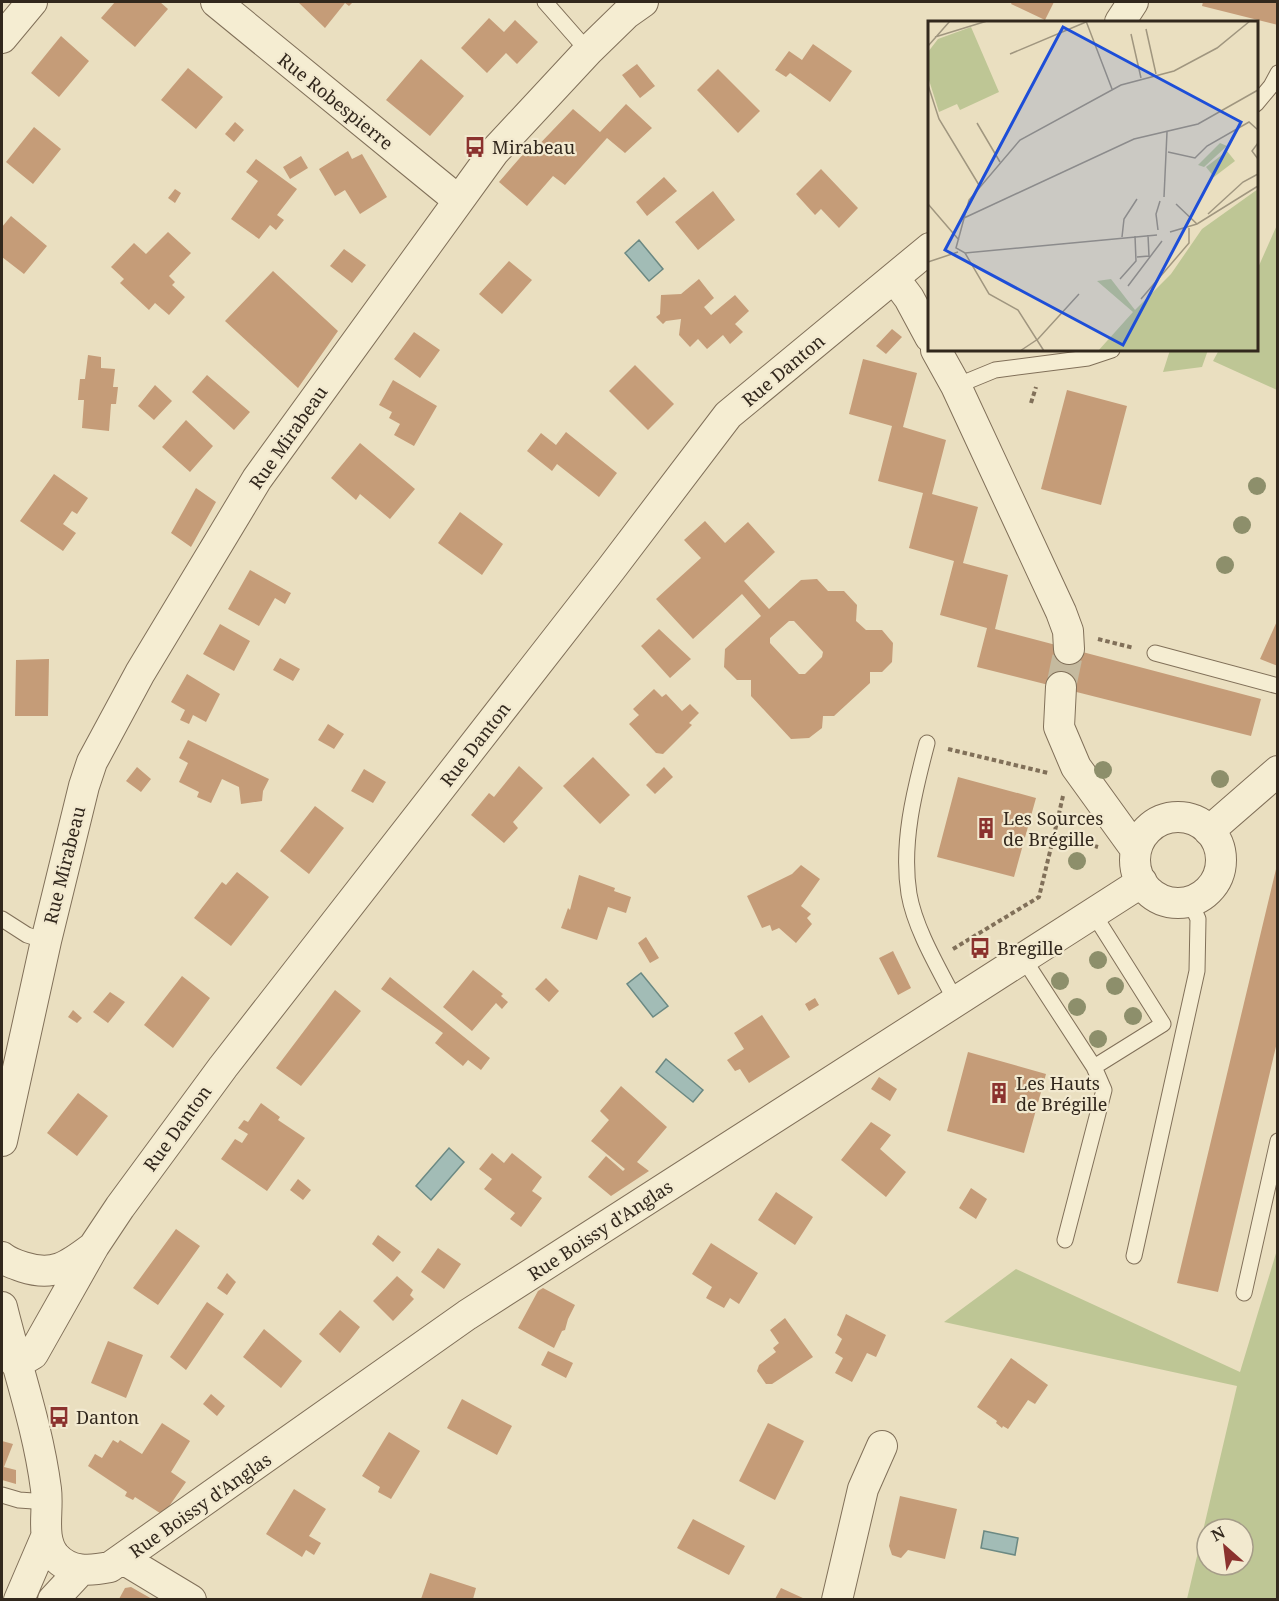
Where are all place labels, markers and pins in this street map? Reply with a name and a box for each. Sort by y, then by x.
bus stop icon: Mirabeau [463,135,487,159]
place label: Mirabeau [492,135,576,159]
place label: Les Sources de Brégille [1003,806,1103,851]
building icon: Les Sources de Brégille [974,816,998,840]
bus stop icon: Bregille [968,936,992,960]
place label: Bregille [997,936,1063,960]
place label: Les Hauts de Brégille [1016,1071,1107,1116]
building icon: Les Hauts de Brégille [987,1081,1011,1105]
bus stop icon: Danton [47,1405,71,1429]
place label: Danton [76,1405,140,1429]

